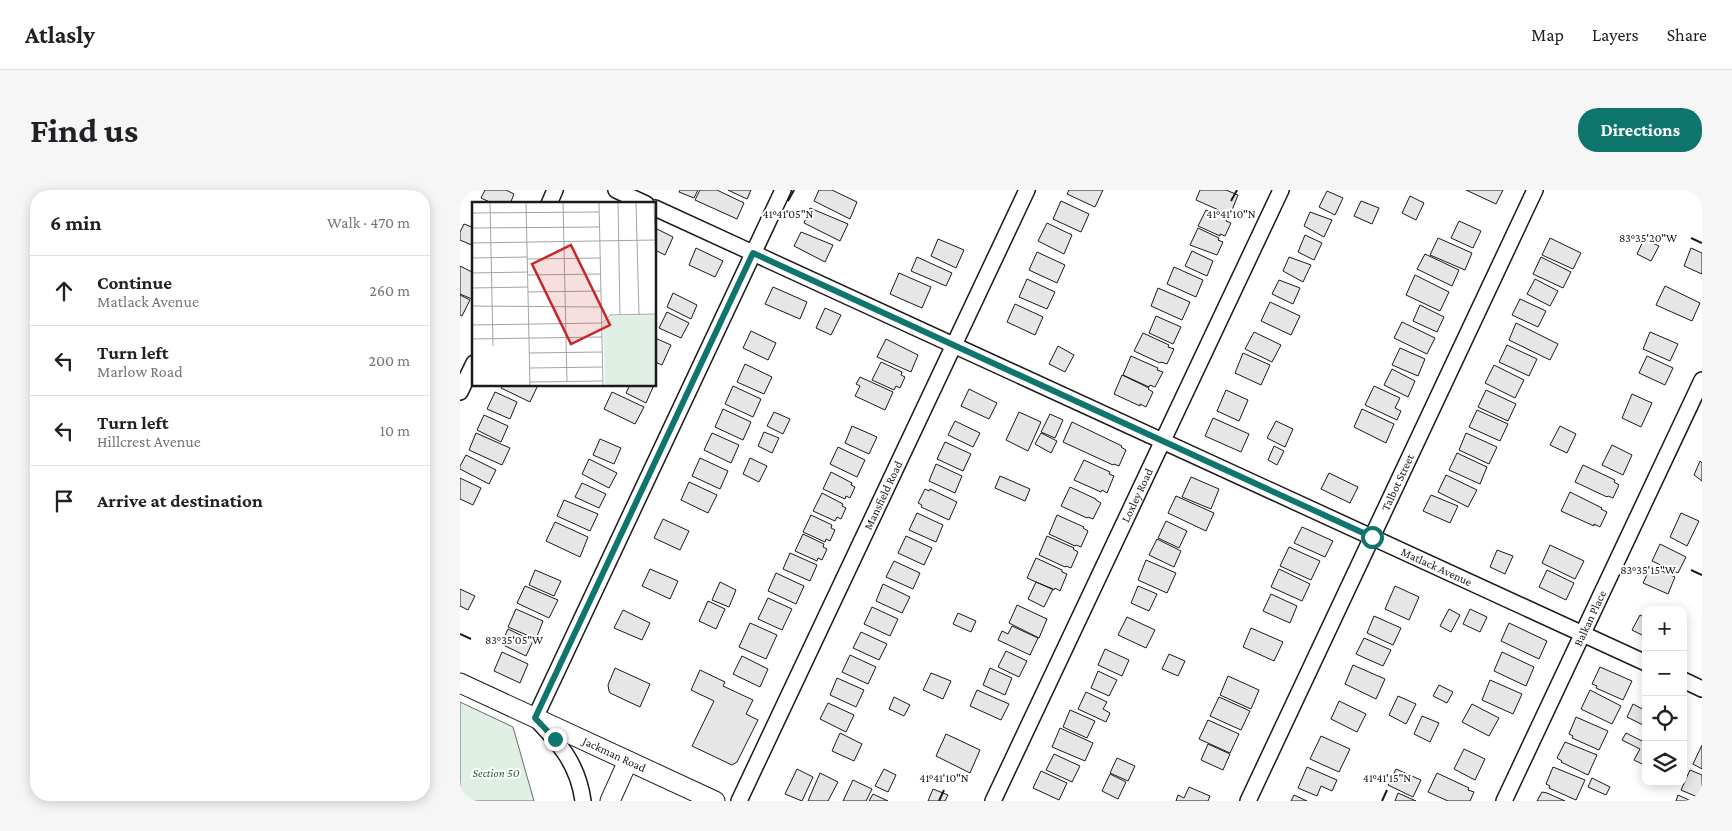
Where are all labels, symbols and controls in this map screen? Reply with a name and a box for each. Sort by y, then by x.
text: Atlasly [25,21,95,48]
text: Map [1531,25,1564,45]
text: Layers [1592,25,1639,45]
text: Share [1667,25,1707,45]
button: Directions [1578,108,1702,152]
text: Find us [30,111,138,150]
inset map [472,202,656,386]
text: 41°41'05"N [763,207,814,221]
text: 41°41'10"N [1206,207,1256,221]
text: 6 min [50,211,101,235]
text: Walk · 470 m [327,214,410,231]
text: 83°35'20"W [1619,231,1677,245]
text: Continue [97,272,172,293]
icon: ahead [50,277,78,305]
text: 260 m [369,282,410,299]
text: Matlack Avenue [97,293,199,310]
text: Turn left [97,342,169,363]
icon: left [50,347,78,375]
text: 200 m [368,352,410,369]
text: Marlow Road [97,363,183,380]
text: Turn left [97,412,169,433]
icon: left [50,417,78,445]
text: 10 m [380,422,410,439]
text: Hillcrest Avenue [97,433,201,450]
street label: Talbot Street [1378,451,1417,513]
street label: Mansfield Road [861,458,906,532]
street label: Loxley Road [1118,465,1156,524]
icon: arrive [50,487,78,515]
text: Arrive at destination [97,490,263,511]
route start [1361,526,1384,549]
street label: Matlack Avenue [1399,545,1474,589]
text: 83°35'15"W [1620,563,1676,577]
street label: Balkan Place [1571,588,1609,648]
map controls [1642,606,1687,786]
button: + [1642,606,1687,651]
text: 83°35'05"W [485,633,543,647]
button: − [1642,651,1687,696]
button: locate [1642,696,1687,741]
route end [544,728,567,751]
street label: Jackman Road [580,733,649,775]
button: layers [1642,741,1687,786]
park label: Section 50 [473,766,520,780]
text: 41°41'10"N [919,771,969,785]
text: 41°41'15"N [1363,771,1411,785]

